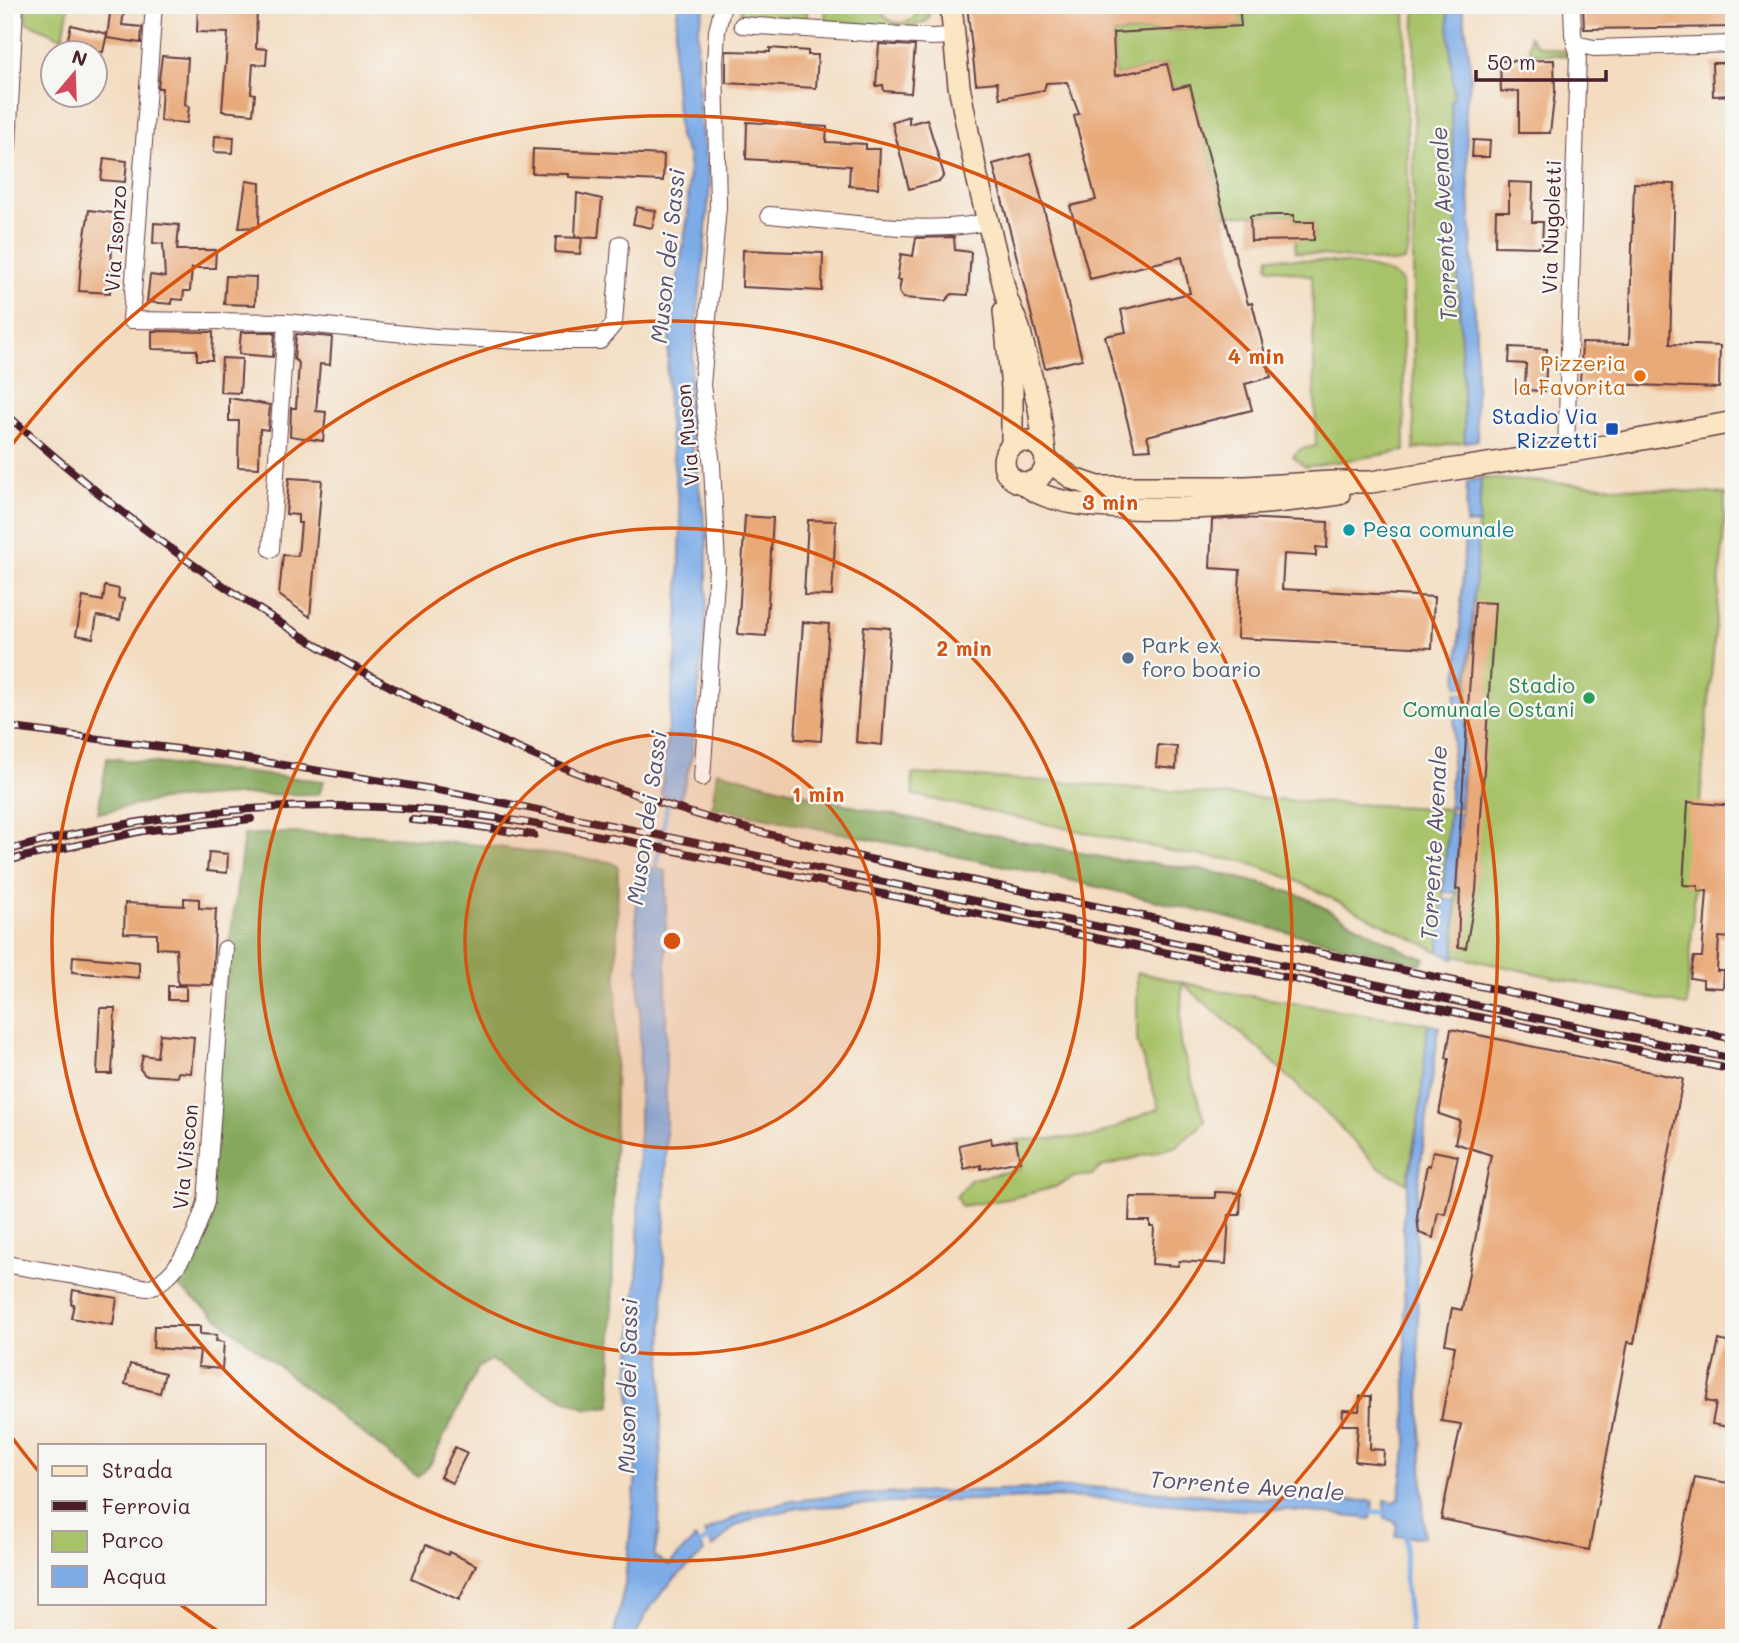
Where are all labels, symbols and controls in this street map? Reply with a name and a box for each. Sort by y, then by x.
north arrow [38,38,108,108]
scale bar [1476,38,1606,82]
text: N [69,43,91,72]
text: 50 m [1487,48,1536,75]
water label: Torrente Avenale [1423,126,1463,322]
street label: Via Nugoletti [1535,159,1566,295]
water label: Muson dei Sassi [643,167,691,345]
street label: Via Isonzo [97,184,132,293]
text: 4 min [1228,342,1284,369]
place label: Pizzeria la Favorita [1513,349,1626,400]
marker: Pizzeria la Favorita [1632,368,1648,384]
street label: Via Muson [669,383,704,487]
place label: Stadio Via Rizzetti [1492,402,1598,453]
marker: Stadio Via Rizzetti [1604,421,1620,437]
text: 3 min [1082,488,1138,515]
place label: Pesa comunale [1363,515,1515,542]
marker: Pesa comunale [1341,522,1357,538]
place label: Park ex foro boario [1142,631,1261,682]
text: 2 min [936,634,992,661]
marker: Park ex foro boario [1120,650,1136,666]
place label: Stadio Comunale Ostani [1402,671,1575,722]
marker: Stadio Comunale Ostani [1581,690,1597,706]
water label: Muson dei Sassi [619,729,673,907]
water label: Torrente Avenale [1413,745,1453,941]
text: 1 min [792,780,844,807]
centre of rings [660,929,684,953]
street label: Via Viscon [166,1103,203,1211]
water label: Muson dei Sassi [610,1298,644,1474]
legend [38,1444,266,1604]
text: Strada [102,1456,173,1483]
water label: Torrente Avenale [1149,1463,1346,1507]
text: Ferrovia [102,1492,191,1519]
text: Parco [102,1526,163,1553]
text: Acqua [102,1562,167,1589]

